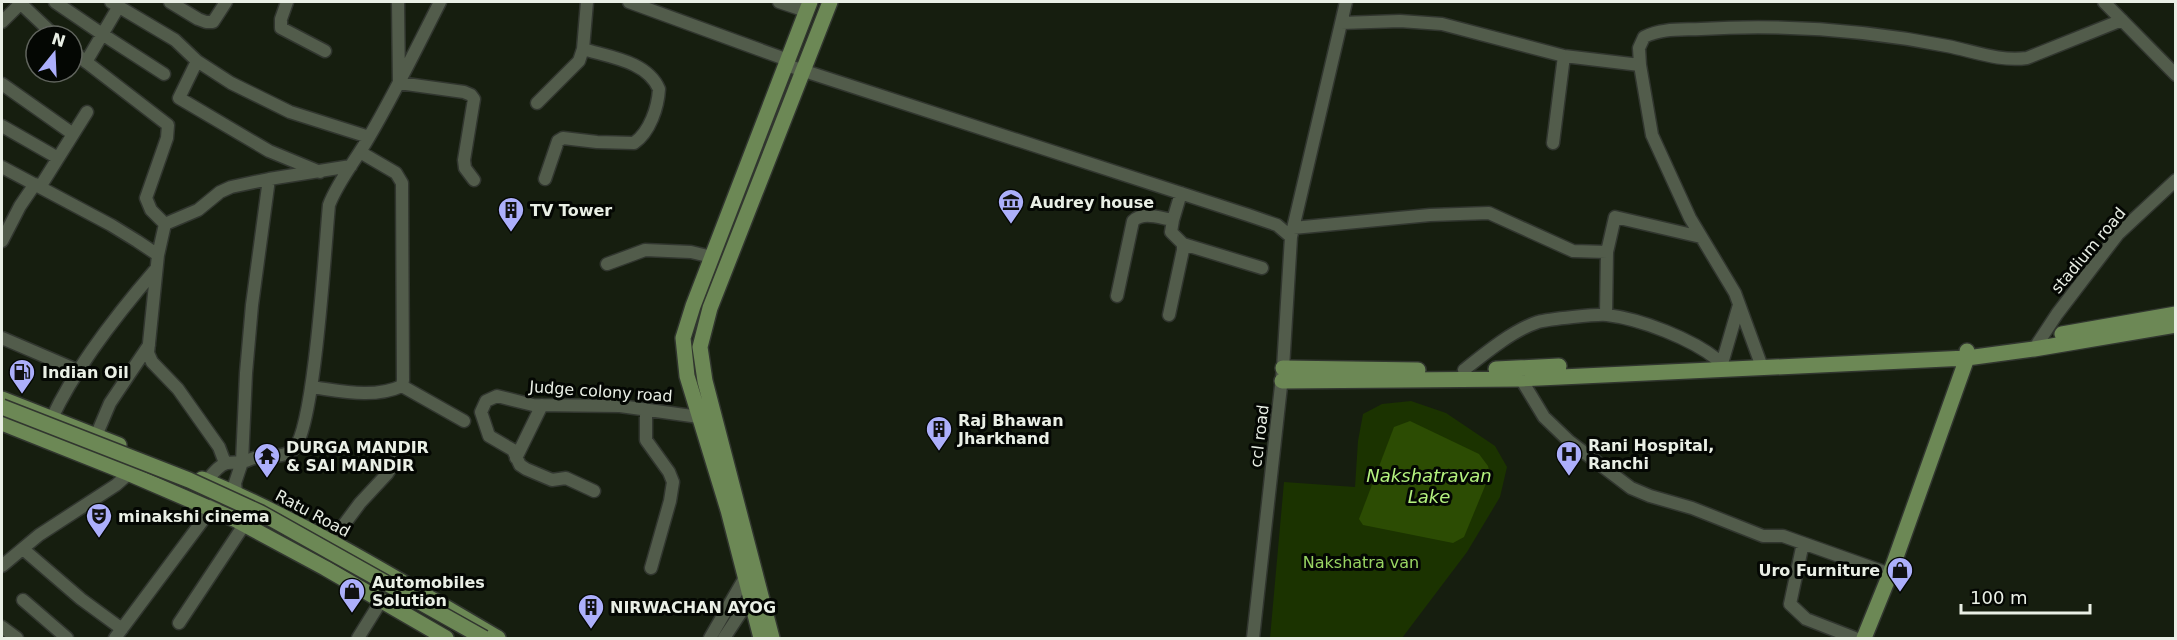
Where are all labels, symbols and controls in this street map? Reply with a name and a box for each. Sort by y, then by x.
north arrow [24,24,84,84]
text: N [49,29,68,51]
museum icon: Audrey house [996,187,1026,225]
place label: Audrey house [1030,193,1154,212]
building icon: TV Tower [496,195,526,233]
place label: TV Tower [530,201,612,220]
street label: stadium road [2047,204,2130,297]
fuel station icon: Indian Oil [7,357,37,395]
place label: Indian Oil [42,363,129,382]
street label: Judge colony road [528,377,673,406]
street label: ccl road [1246,404,1273,469]
place label: Raj Bhawan Jharkhand [957,411,1064,448]
building icon: Raj Bhawan Jharkhand [924,414,954,452]
place label: Rani Hospital, Ranchi [1588,436,1714,473]
place label: DURGA MANDIR & SAI MANDIR [286,438,429,475]
hospital icon: Rani Hospital, Ranchi [1554,439,1584,477]
temple icon: DURGA MANDIR & SAI MANDIR [252,441,282,479]
water label: Nakshatravan Lake [1366,465,1492,507]
street label: Ratu Road [272,486,354,541]
theatre icon: minakshi cinema [84,501,114,539]
place label: minakshi cinema [118,507,270,526]
park label: Nakshatra van [1303,553,1419,572]
shop icon: Uro Furniture [1885,555,1915,593]
place label: Uro Furniture [1758,561,1880,580]
place label: Automobiles Solution [372,573,485,610]
shop icon: Automobiles Solution [337,576,367,614]
scale bar [1961,577,2090,615]
text: 100 m [1970,587,2028,608]
building icon: NIRWACHAN AYOG [576,592,606,630]
place label: NIRWACHAN AYOG [610,598,776,617]

